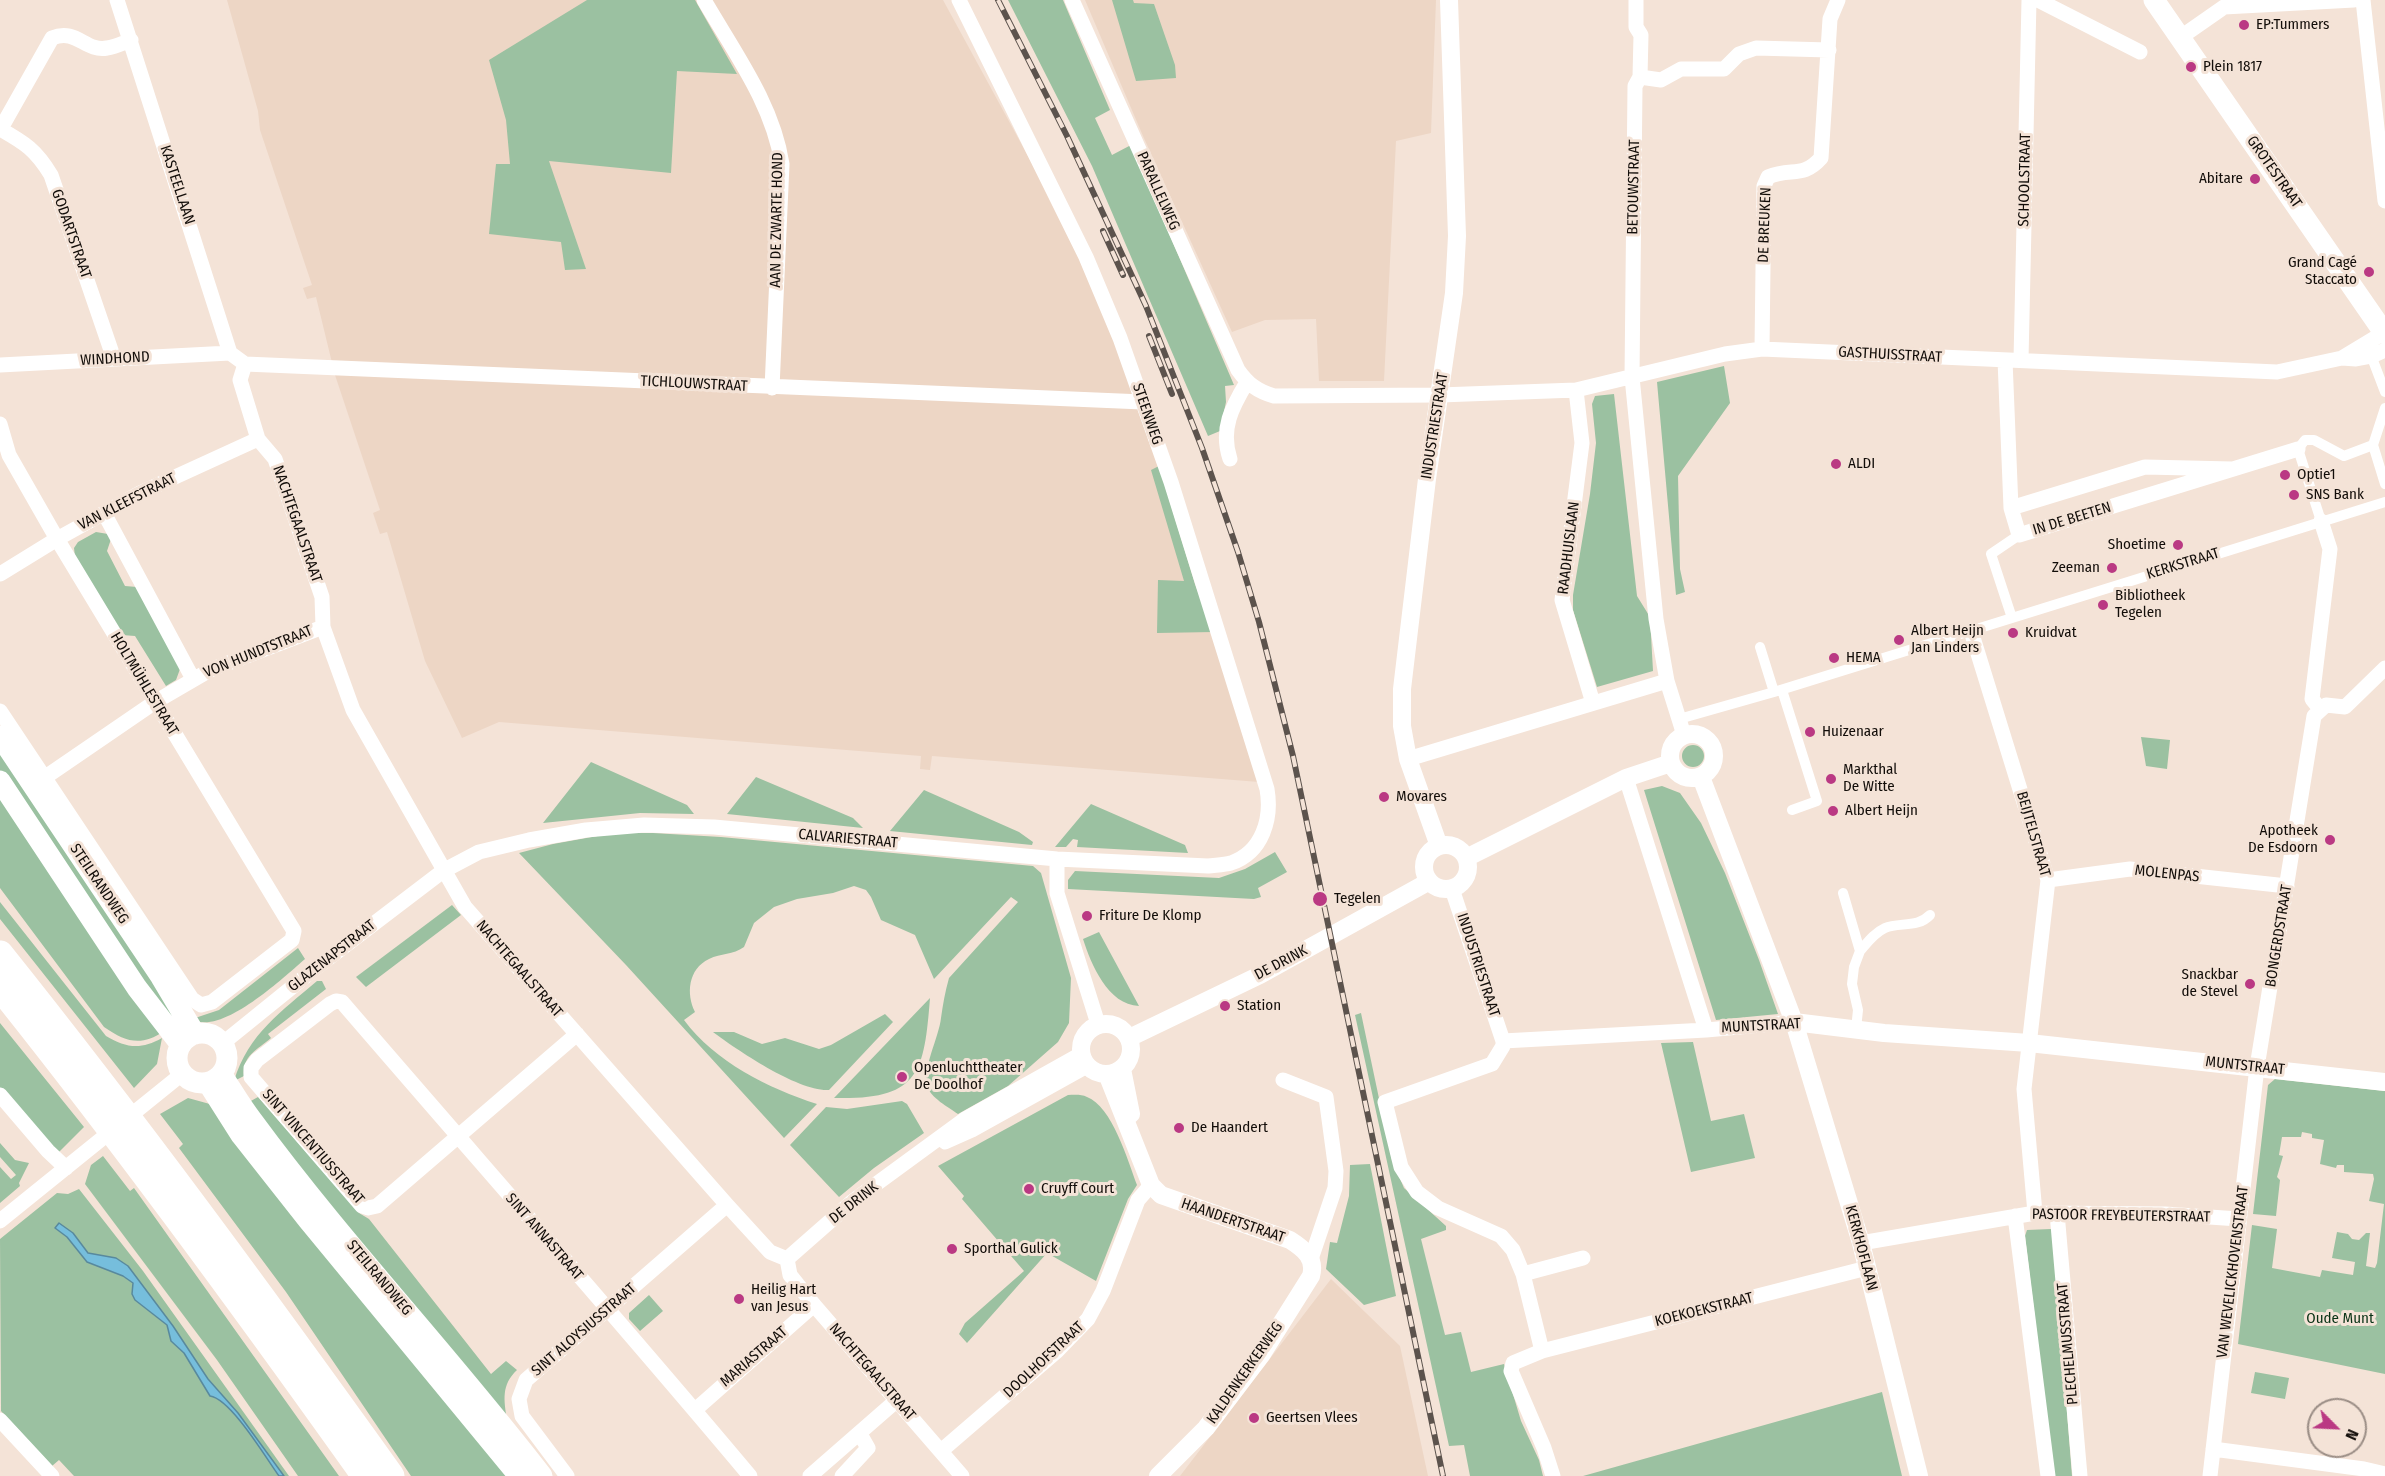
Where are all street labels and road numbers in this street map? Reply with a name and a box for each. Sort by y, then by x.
street label: SCHOOLSTRAAT [2015,133,2035,227]
street label: GROTESTRAAT [2243,133,2305,211]
street label: BETOUWSTRAAT [1624,139,1644,235]
street label: KASTEELLAAN [156,143,198,227]
street label: PARALLELWEG [1133,149,1183,233]
street label: AAN DE ZWARTE HOND [767,152,787,288]
street label: GODARTSTRAAT [47,187,95,281]
street label: DE BREUKEN [1755,187,1775,263]
street label: GASTHUISSTRAAT [1838,343,1942,367]
street label: WINDHOND [80,348,150,370]
street label: INDUSTRIESTRAAT [1418,371,1452,481]
street label: TICHLOUWSTRAAT [640,372,748,396]
street label: STEENWEG [1128,381,1166,447]
street label: NACHTEGAALSTRAAT [269,463,325,585]
street label: VAN KLEEFSTRAAT [75,470,179,534]
street label: IN DE BEETEN [2031,499,2113,539]
street label: RAADHUISLAAN [1554,501,1584,595]
street label: KERKSTRAAT [2144,544,2222,584]
street label: VON HUNDTSTRAAT [201,622,315,682]
street label: HOLTMÜHLESTRAAT [106,629,182,739]
street label: BEIJTELSTRAAT [2012,789,2054,879]
street label: CALVARIESTRAAT [798,826,898,852]
street label: STEILRANDWEG [66,841,132,927]
street label: MOLENPAS [2134,862,2200,886]
street label: BONGERDSTRAAT [2262,884,2296,988]
street label: INDUSTRIESTRAAT [1453,911,1503,1019]
street label: GLAZENAPSTRAAT [285,916,379,996]
street label: NACHTEGAALSTRAAT [472,917,566,1021]
street label: DE DRINK [1252,942,1310,984]
street label: MUNTSTRAAT [1721,1015,1801,1037]
street label: MUNTSTRAAT [2205,1053,2285,1079]
street label: SINT VINCENTIUSSTRAAT [258,1086,368,1208]
street label: DE DRINK [826,1178,882,1228]
street label: VAN WEVELICKHOVENSTRAAT [2213,1185,2253,1359]
street label: SINT ANNASTRAAT [501,1190,587,1284]
street label: HAANDERTSTRAAT [1179,1195,1287,1247]
street label: KERKHOFLAAN [1841,1203,1881,1293]
street label: PASTOOR FREYBEUTERSTRAAT [2032,1205,2210,1227]
street label: STEILRANDWEG [342,1237,416,1319]
street label: SINT ALOYSIUSSTRAAT [528,1280,640,1380]
street label: PLECHELMUSSTRAAT [2054,1282,2082,1406]
street label: KOEKOEKSTRAAT [1653,1289,1755,1331]
street label: DOOLHOFSTRAAT [1000,1318,1088,1402]
street label: KALDENKERKERWEG [1203,1319,1287,1427]
street label: NACHTEGAALSTRAAT [825,1320,919,1424]
street label: MARIASTRAAT [717,1323,791,1391]

